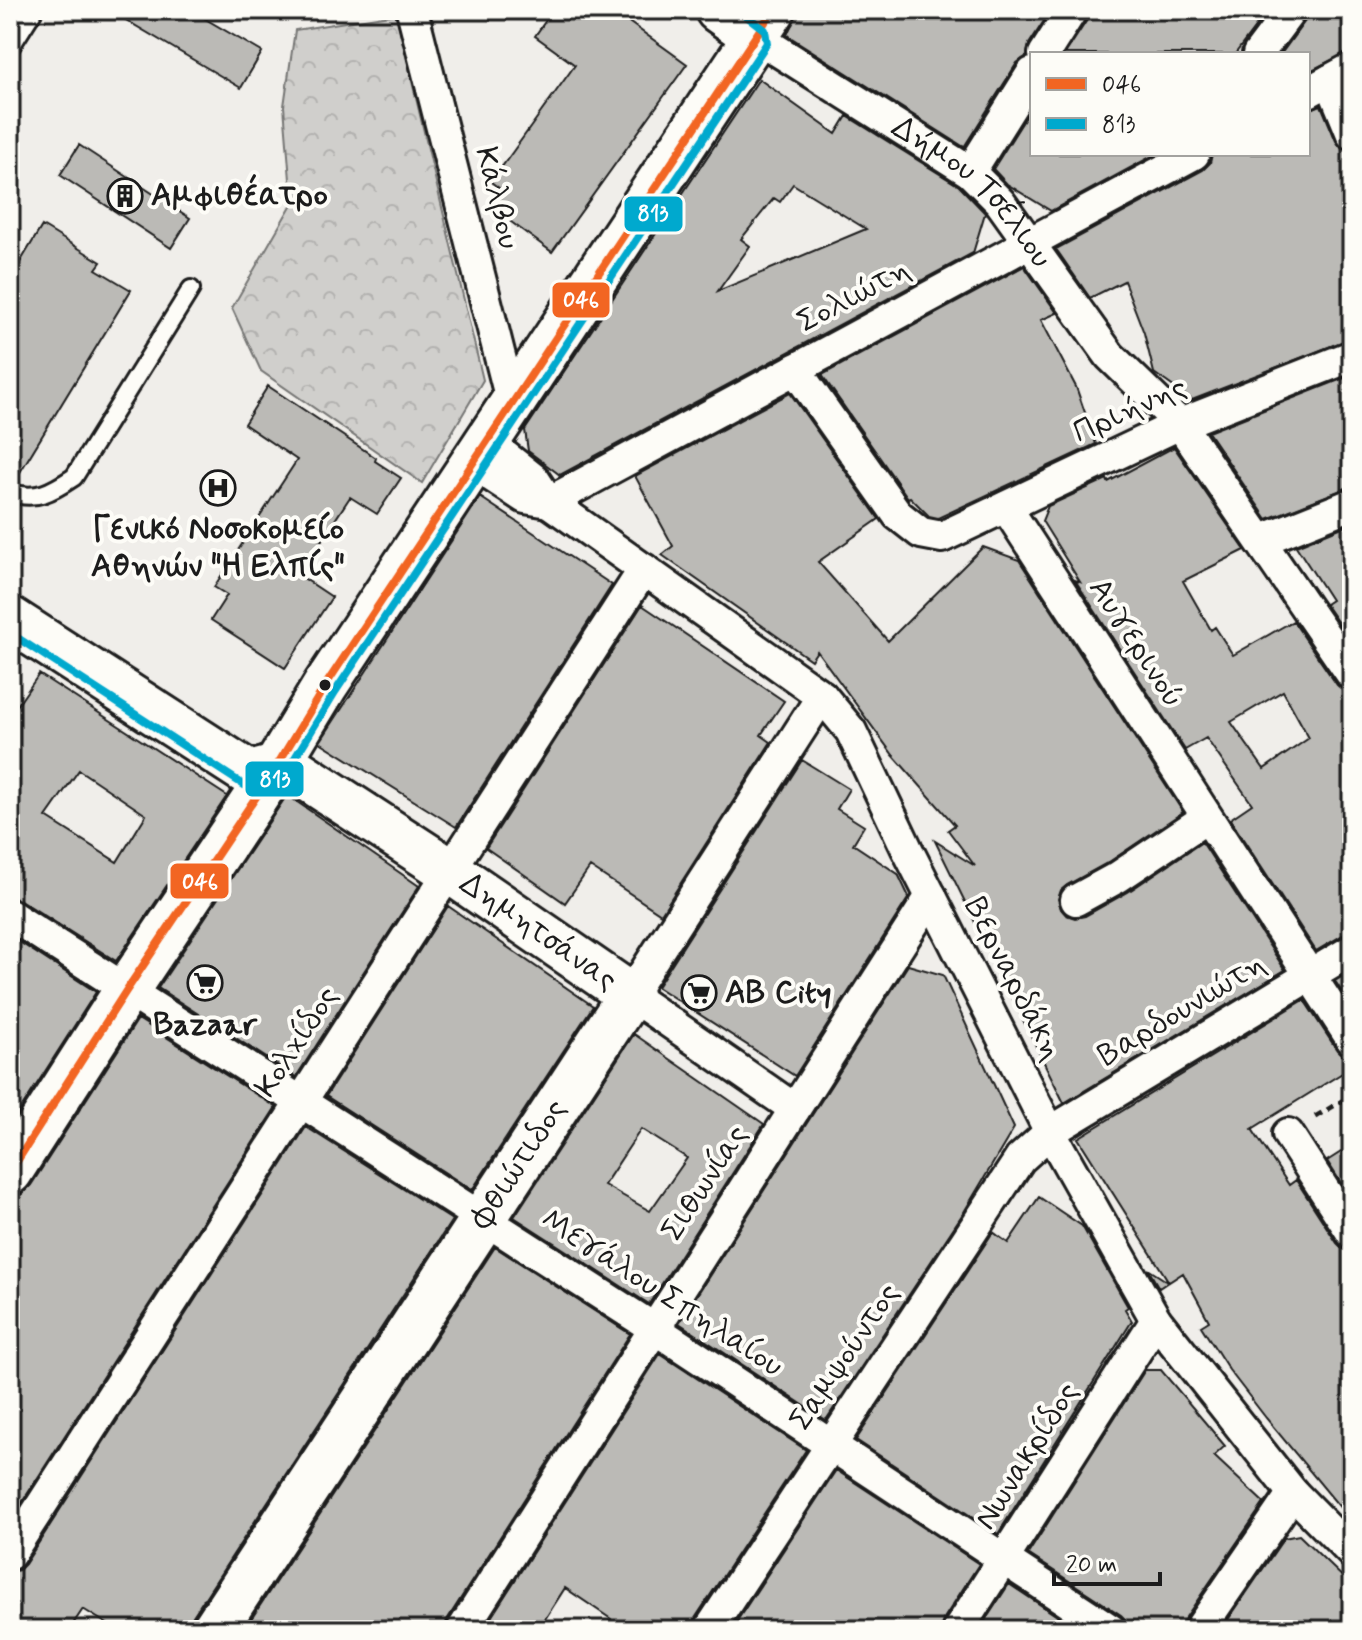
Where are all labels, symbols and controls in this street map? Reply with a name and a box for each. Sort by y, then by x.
legend [1030,52,1310,156]
text: 046 [1102,70,1141,101]
street label: Δήμου Τσέλιου [884,107,1062,276]
text: 813 [1102,110,1136,141]
street label: Κάλβου [464,143,530,253]
place label: Αμφιθέατρο [151,173,328,217]
building icon: Αμφιθέατρο [106,177,144,215]
line badge: 813 [623,195,684,233]
text: 813 [638,201,668,229]
street label: Σολιώτη [790,249,918,343]
line badge: 046 [551,281,611,319]
text: 046 [563,287,599,315]
street label: Πριήνης [1067,366,1193,454]
hospital icon: Γενικό Νοσοκομείο Αθηνών "Η Ελπίς" [199,469,237,507]
place label: Γενικό Νοσοκομείο Αθηνών "Η Ελπίς" [91,509,345,588]
street label: Αυγερινού [1078,570,1194,716]
unlabelled marker [317,677,333,693]
line badge: 813 [244,760,305,798]
text: 813 [260,767,290,795]
line badge: 046 [169,862,230,900]
street label: Δημητσάνας [451,863,626,1001]
text: 046 [182,869,218,897]
street label: Βερναρδάκη [954,890,1072,1068]
street label: Βαρδουνιώτη [1090,943,1274,1077]
supermarket icon: Bazaar [186,964,224,1002]
place label: ΑΒ City [725,972,832,1014]
supermarket icon: ΑΒ City [680,974,718,1012]
street label: Κολχίδος [245,978,349,1106]
place label: Bazaar [153,1004,258,1046]
street label: Φθιώτιδος [461,1091,577,1238]
street label: Σιθωνίας [652,1117,758,1249]
street label: Μεγάλου Σπηλαίου [533,1199,791,1387]
street label: Σαμψούντος [780,1275,910,1439]
street label: Νωνακρίδος [965,1374,1089,1538]
scale bar [1054,1536,1160,1586]
text: 20 m [1066,1550,1117,1581]

